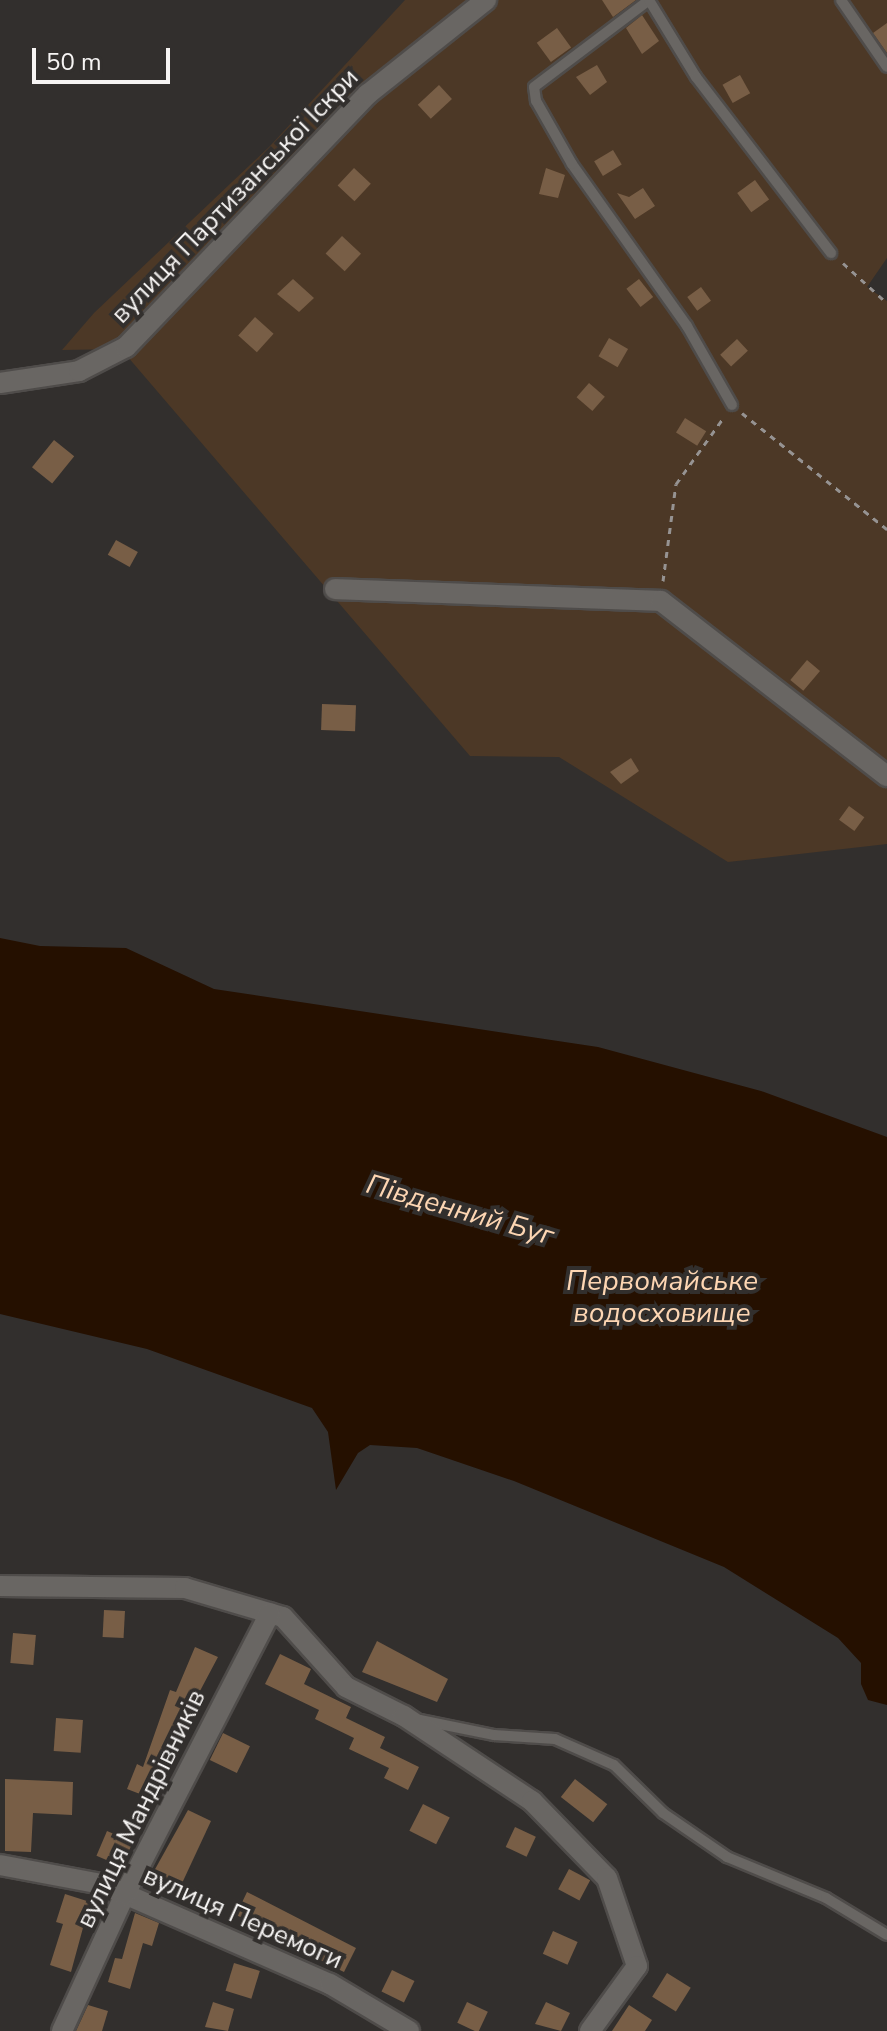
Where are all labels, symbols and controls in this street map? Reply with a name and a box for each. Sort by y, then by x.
scale bar [36,32,174,82]
text: 50 m [46,46,102,78]
street label: вулиця Партизанської Іскри [105,62,365,330]
water label: Південний Буг [362,1167,558,1253]
water label: Первомайське водосховище [566,1264,758,1330]
street label: вулиця Мандрівників [70,1685,212,1933]
street label: вулиця Перемоги [138,1860,348,1976]

